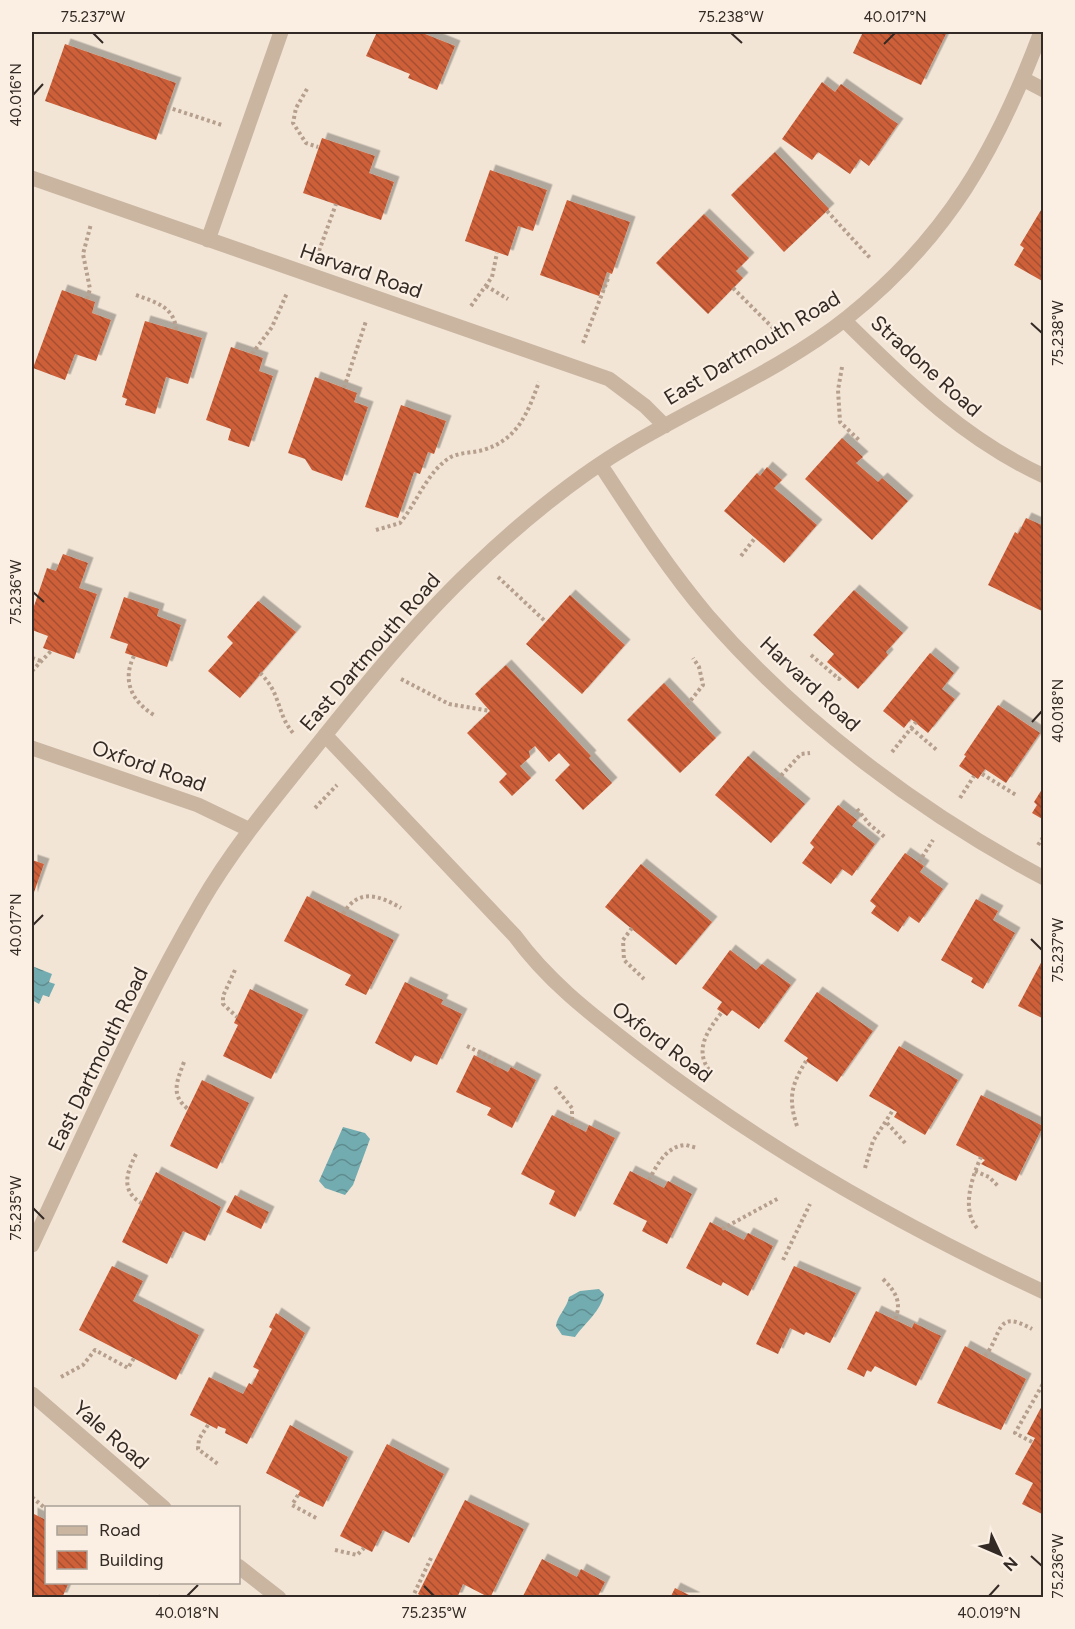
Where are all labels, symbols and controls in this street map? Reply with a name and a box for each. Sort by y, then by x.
text: 75.237°W [61,8,126,26]
text: 75.238°W [698,8,764,26]
text: 40.017°N [863,8,927,26]
text: 40.016°N [7,63,25,127]
street label: Harvard Road [297,238,426,303]
street label: East Dartmouth Road [659,285,844,410]
text: 75.238°W [1049,300,1067,366]
street label: Stradone Road [866,310,987,422]
text: 75.236°W [7,559,25,624]
street label: East Dartmouth Road [294,568,445,736]
street label: Harvard Road [755,631,866,736]
text: 40.018°N [1049,679,1067,743]
street label: Oxford Road [89,734,210,797]
text: 40.017°N [7,893,25,957]
text: 75.237°W [1049,917,1067,982]
street label: East Dartmouth Road [42,963,153,1155]
street label: Oxford Road [607,996,717,1087]
text: 75.235°W [7,1175,25,1240]
street label: Yale Road [69,1395,154,1474]
legend [45,1506,240,1584]
text: Road [99,1519,140,1541]
north arrow [970,1524,1030,1584]
text: 75.236°W [1049,1533,1067,1598]
text: Building [99,1549,164,1571]
text: N [999,1553,1022,1575]
text: 40.018°N [155,1604,219,1622]
text: 75.235°W [402,1604,467,1622]
text: 40.019°N [957,1604,1021,1622]

